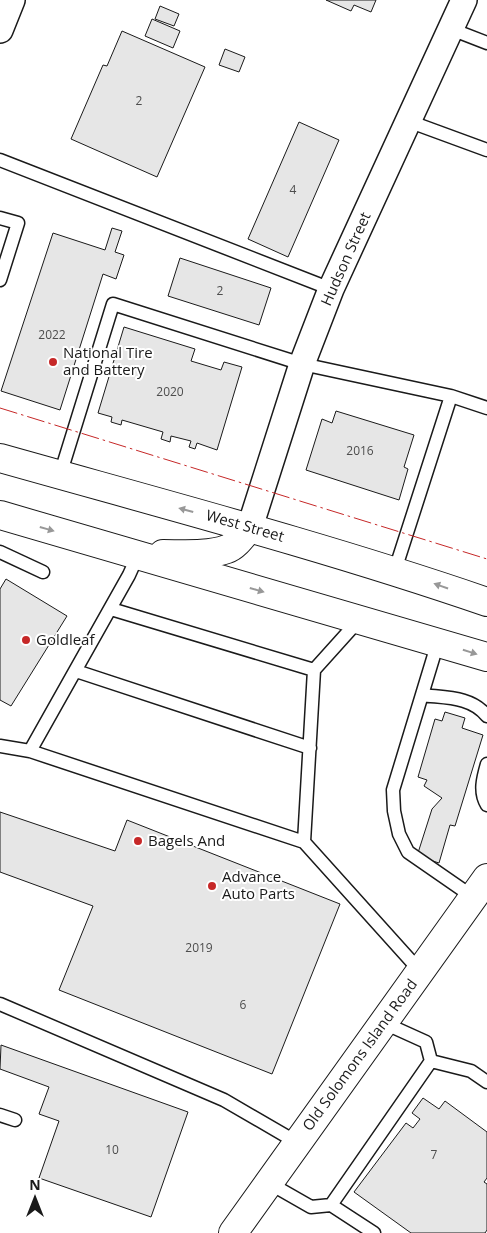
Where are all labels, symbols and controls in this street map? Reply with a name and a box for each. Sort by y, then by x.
house number: 2 [136,92,143,109]
house number: 4 [290,181,297,198]
street label: Hudson Street [315,209,375,309]
house number: 2 [217,282,224,299]
house number: 2022 [38,326,66,343]
place label: National Tire and Battery [63,342,153,379]
marker: National Tire and Battery [47,356,59,368]
house number: 2020 [156,383,184,400]
house number: 2016 [346,442,374,459]
street label: West Street [204,504,287,546]
one-way arrow [178,505,193,513]
one-way arrow [39,525,54,533]
one-way arrow [433,582,448,590]
one-way arrow [250,586,265,594]
place label: Goldleaf [36,629,95,649]
marker: Goldleaf [20,634,32,646]
one-way arrow [463,649,478,656]
place label: Bagels And [148,830,225,850]
marker: Bagels And [132,835,144,847]
place label: Advance Auto Parts [222,866,295,903]
marker: Advance Auto Parts [206,880,218,892]
house number: 2019 [185,939,213,956]
street label: Old Solomons Island Road [297,974,421,1134]
house number: 6 [240,996,247,1013]
house number: 10 [105,1141,119,1158]
house number: 7 [431,1146,438,1163]
north arrow [10,1173,60,1223]
text: N [29,1175,41,1194]

